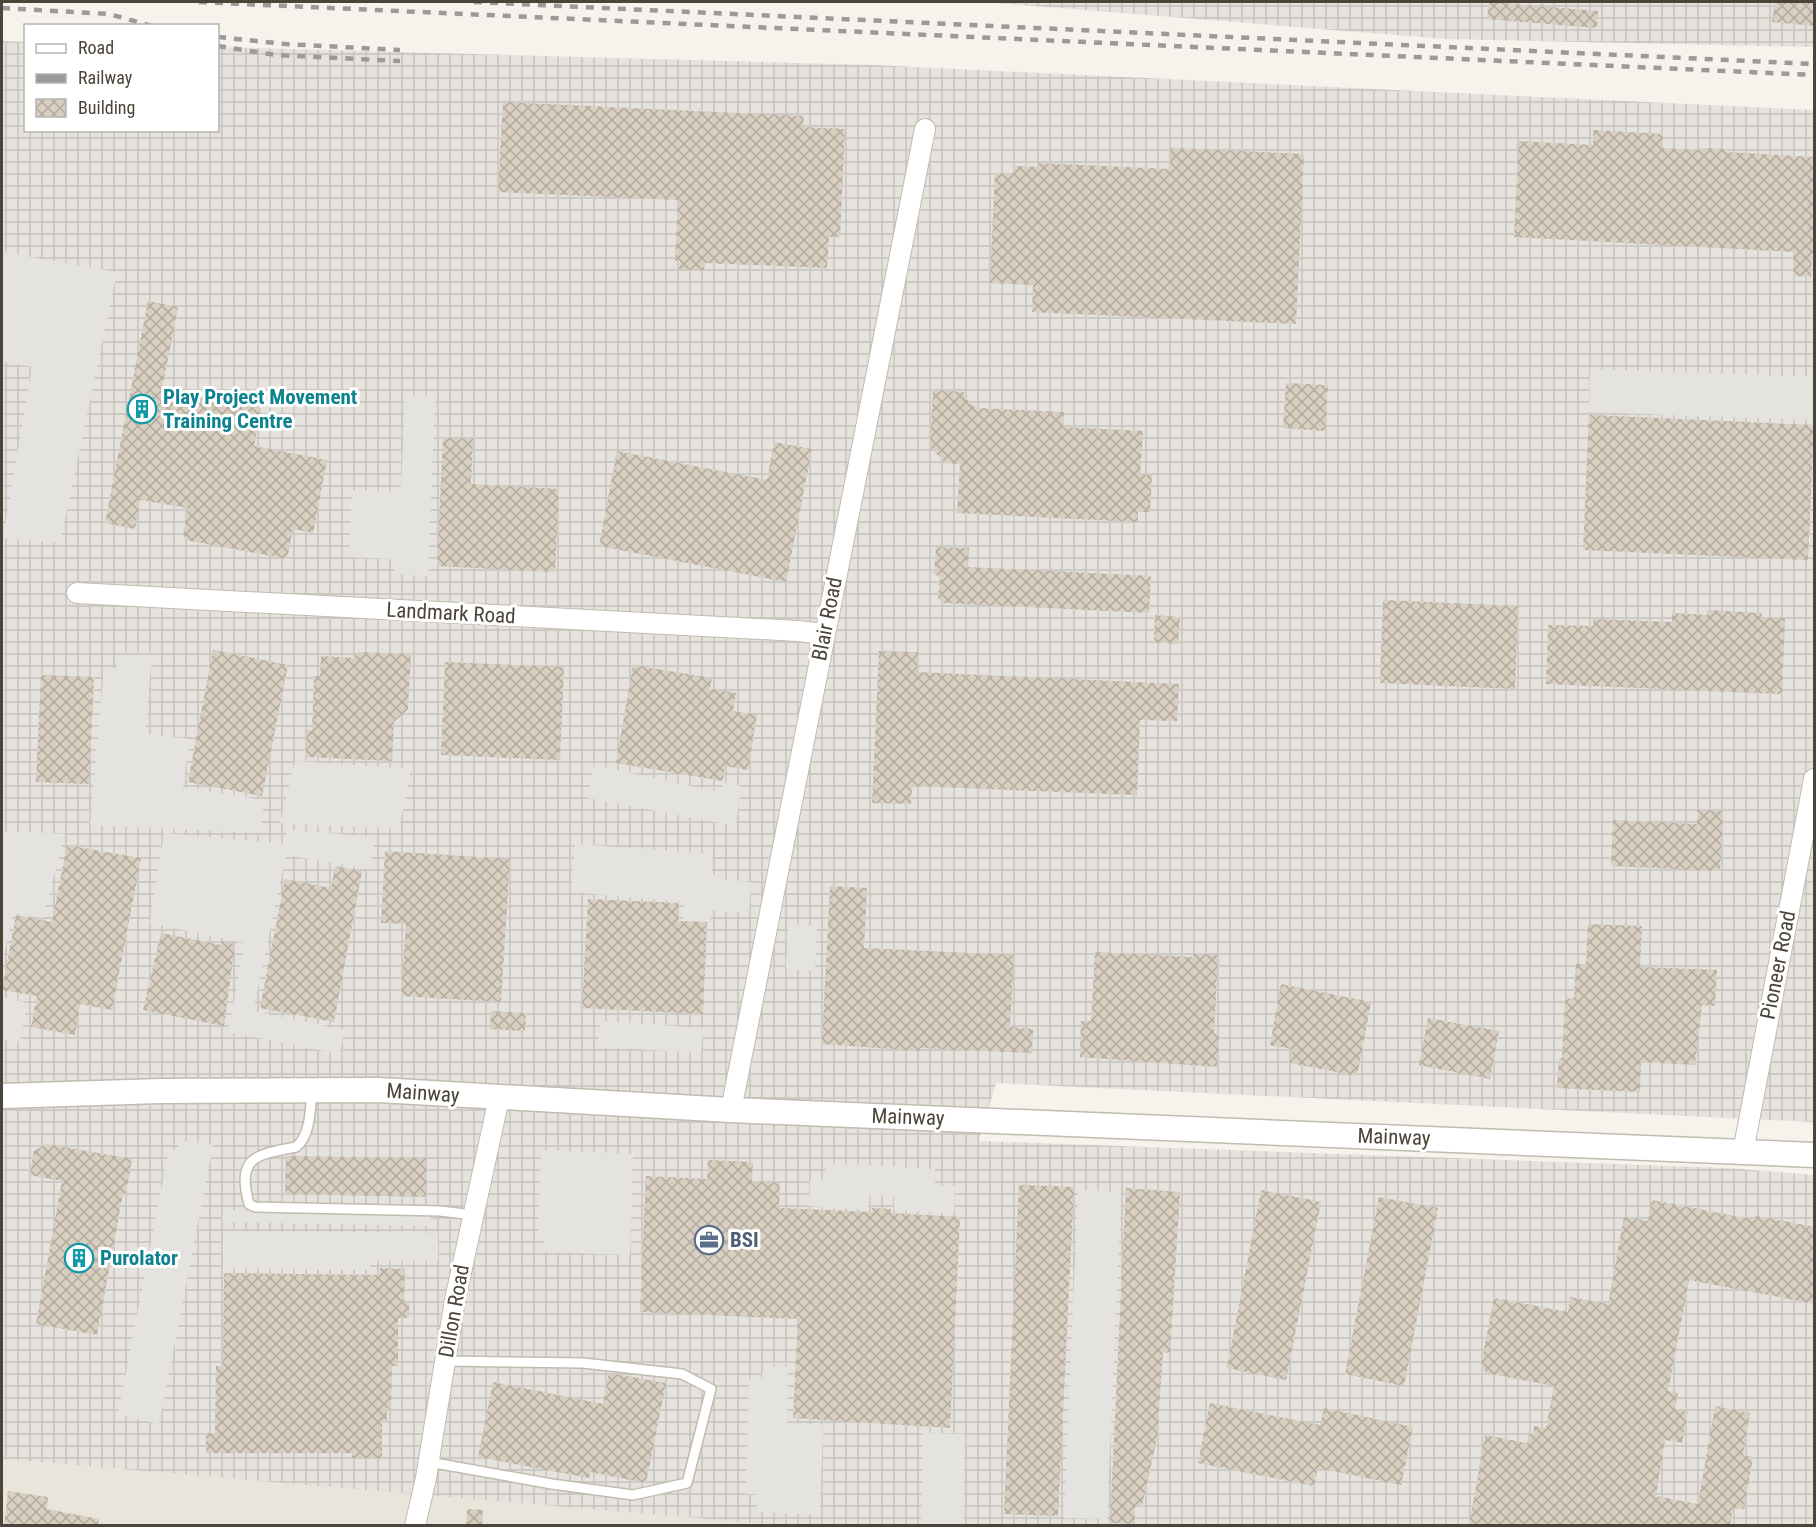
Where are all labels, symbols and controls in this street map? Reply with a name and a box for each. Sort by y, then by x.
legend [24,24,219,132]
text: Road [78,37,114,58]
text: Railway [78,67,133,88]
text: Building [78,97,135,118]
place label: Play Project Movement Training Centre [163,385,357,433]
building icon: Play Project Movement Training Centre [126,393,158,425]
street label: Blair Road [807,575,847,663]
street label: Landmark Road [386,598,516,628]
street label: Pioneer Road [1756,909,1800,1021]
street label: Mainway [386,1078,461,1108]
street label: Mainway [871,1104,945,1130]
street label: Mainway [1357,1124,1431,1150]
office icon: BSI [693,1224,725,1256]
place label: BSI [730,1228,759,1252]
building icon: Purolator [63,1242,95,1274]
place label: Purolator [100,1246,178,1270]
street label: Dillon Road [434,1263,474,1359]

